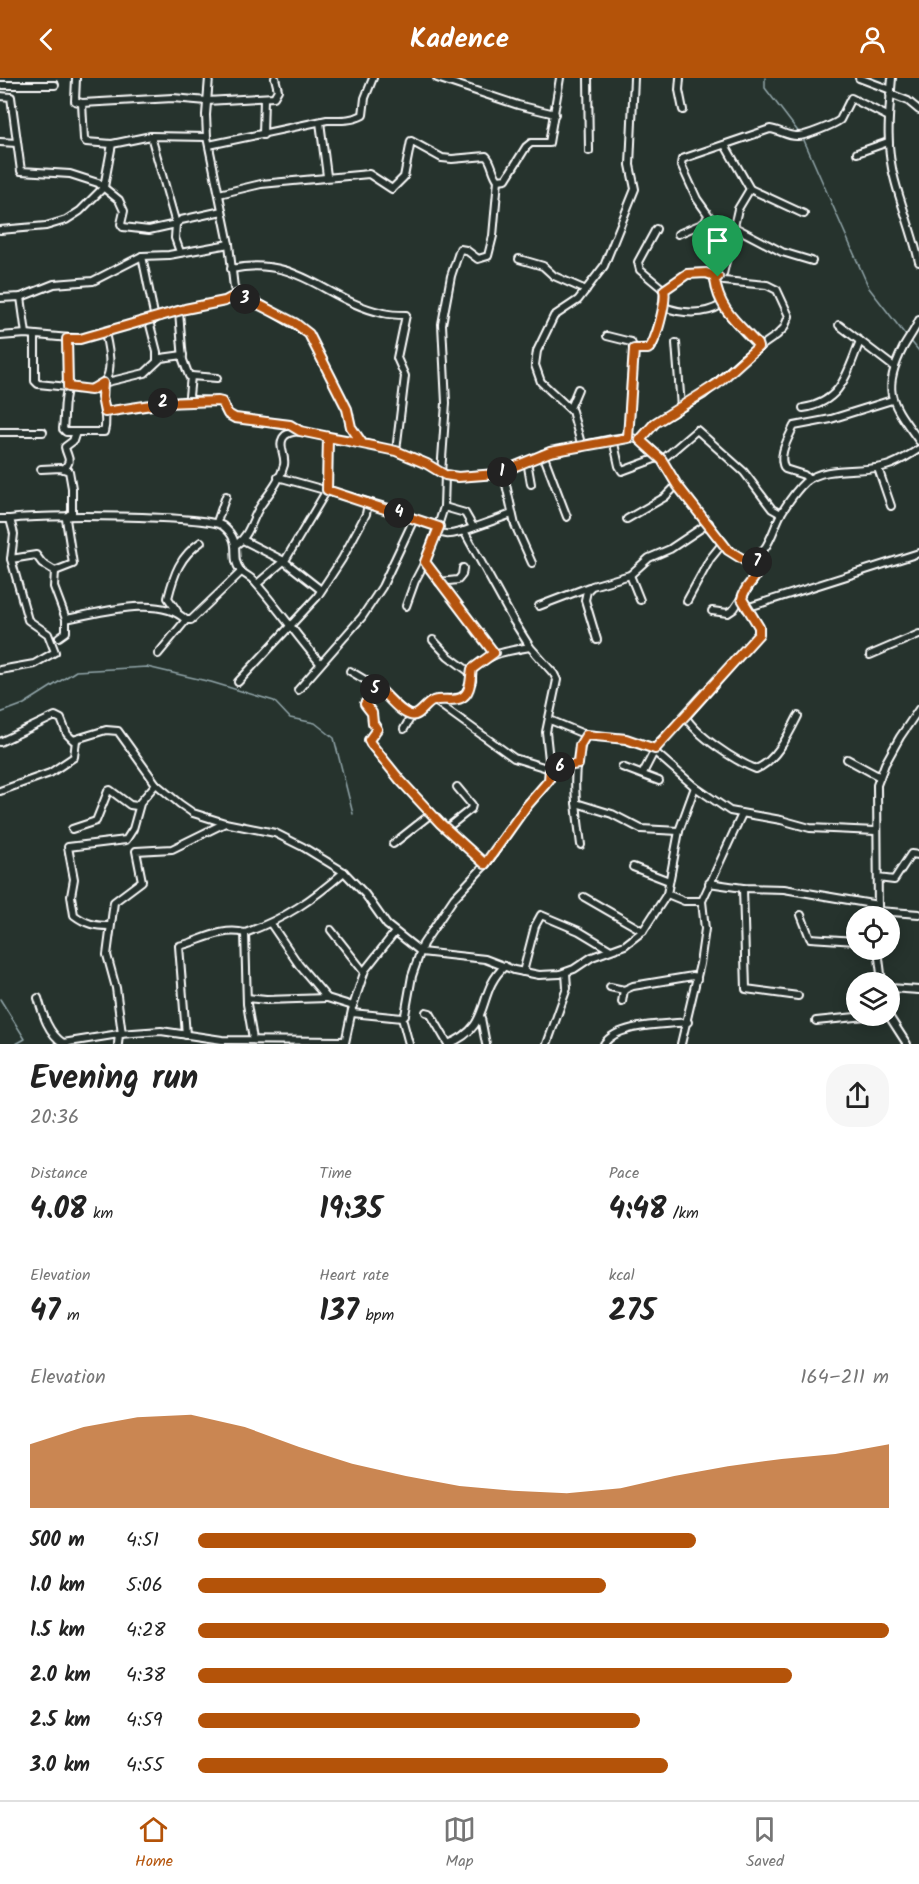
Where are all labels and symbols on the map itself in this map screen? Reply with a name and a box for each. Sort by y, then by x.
pin [692,215,743,277]
pin: 3 [230,284,260,314]
pin: 2 [148,388,178,418]
pin: 1 [487,457,517,487]
pin: 4 [384,498,414,528]
pin: 7 [742,547,772,577]
pin: 5 [360,674,390,704]
pin: 6 [545,752,575,782]

